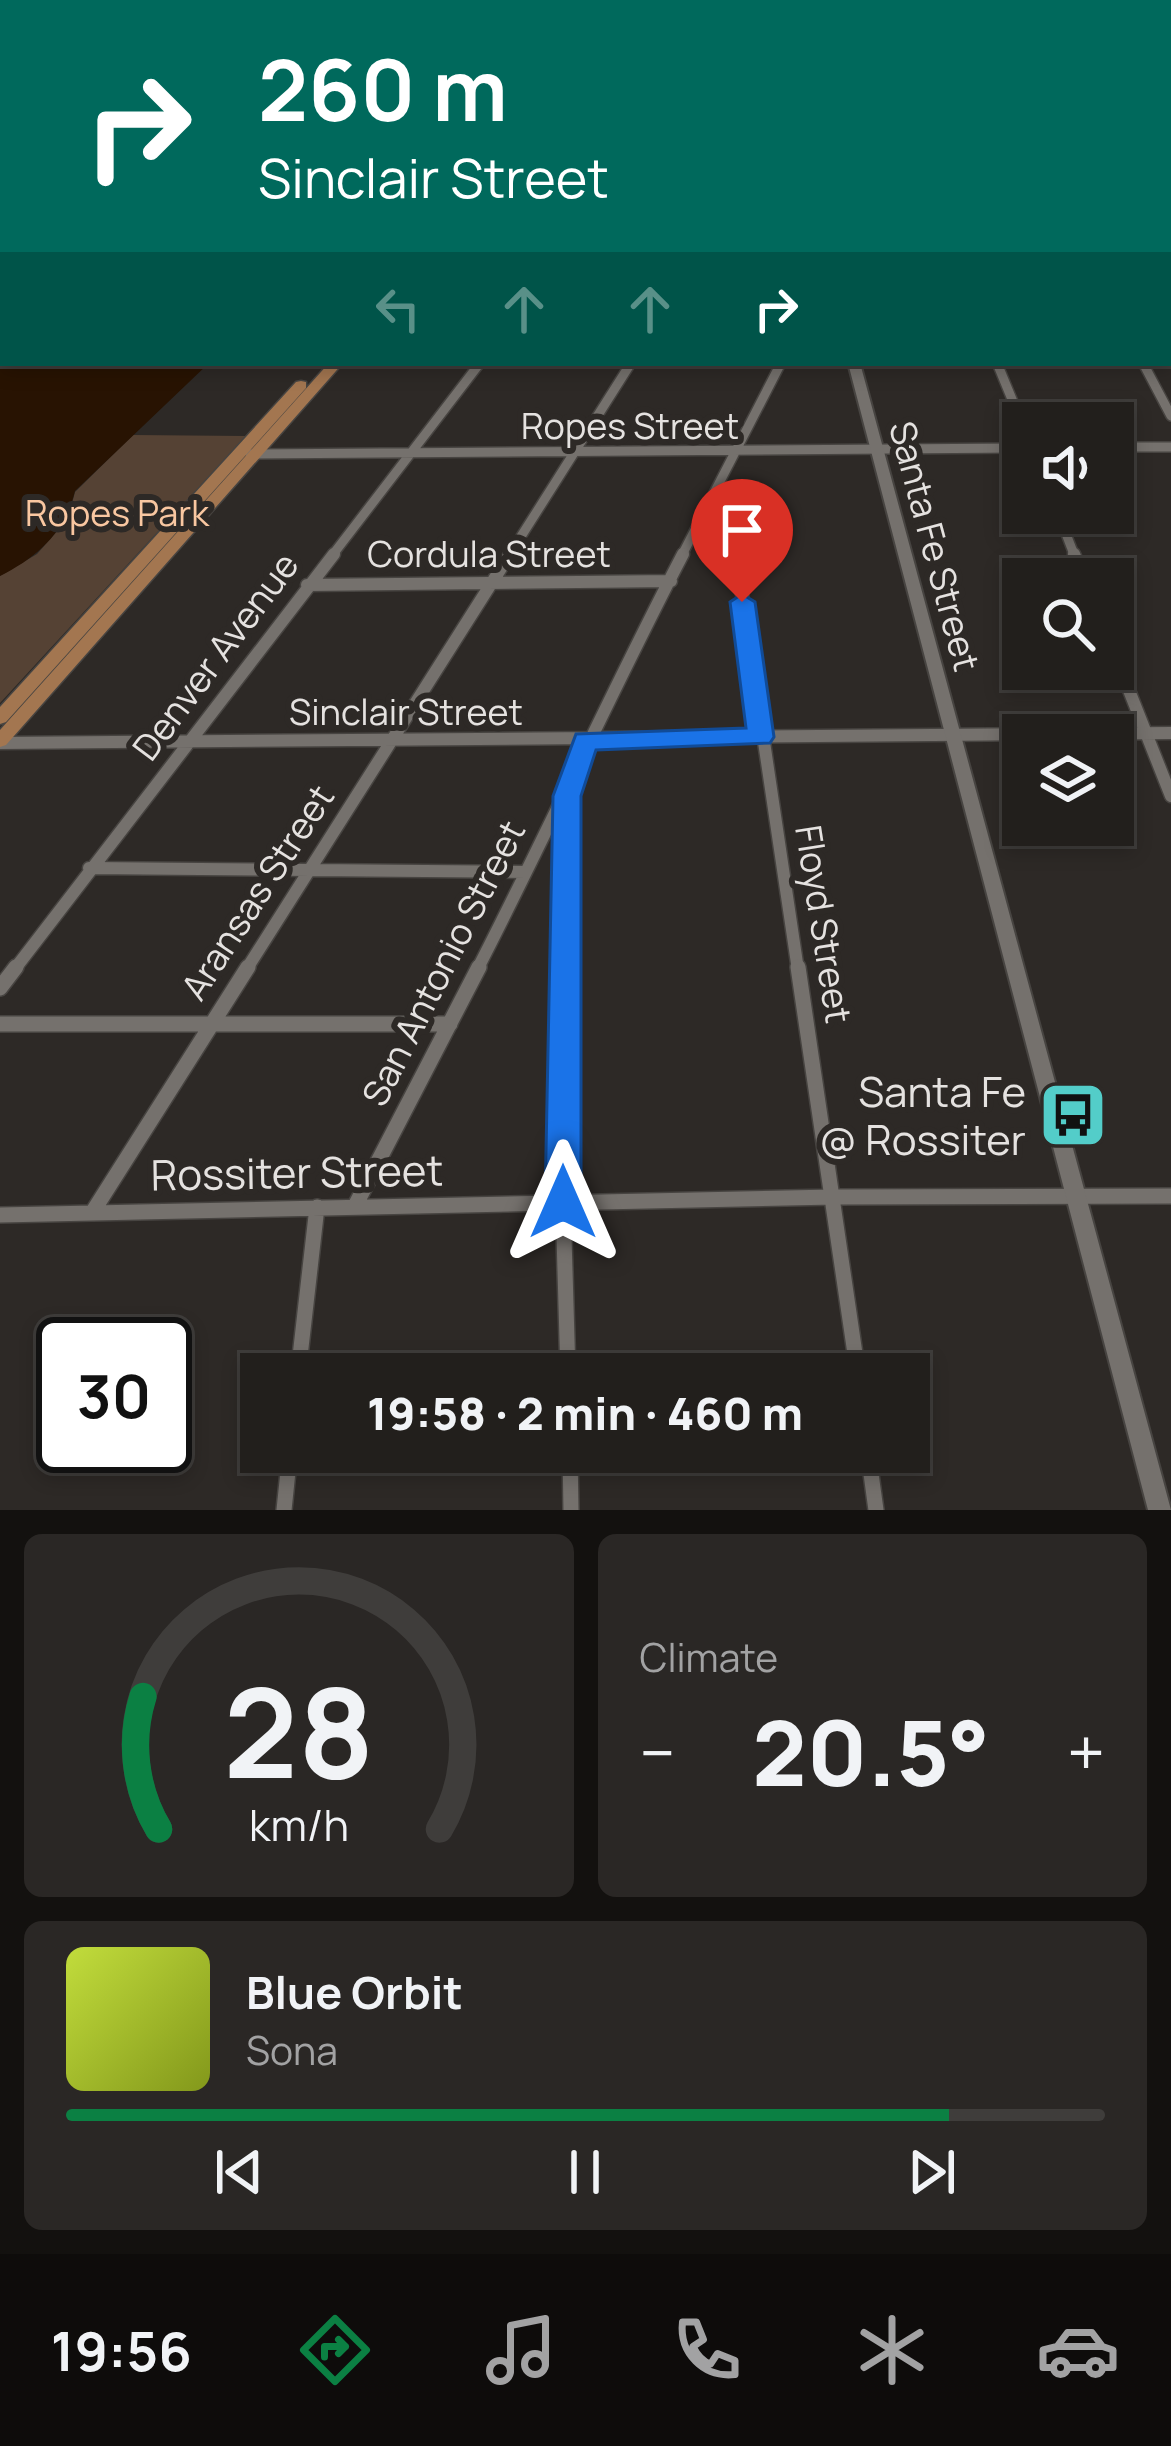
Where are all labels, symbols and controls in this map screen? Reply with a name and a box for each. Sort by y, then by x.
text: 260 m [258,31,508,146]
icon: right [60,48,216,204]
text: Sinclair Street [258,140,609,214]
icon: left [365,276,431,342]
icon: ahead [491,276,557,342]
icon: ahead [617,276,683,342]
icon: right [743,276,809,342]
street label: Ropes Street [521,401,739,450]
map controls [1002,402,1134,846]
button: sound [1002,402,1134,534]
street label: Santa Fe Street [878,416,992,676]
pin [691,479,793,602]
park label: Ropes Park [25,488,210,537]
icon: arrive [709,497,775,563]
street label: Cordula Street [367,529,611,578]
street label: Denver Avenue [121,542,309,770]
button: search [1002,558,1134,690]
street label: Sinclair Street [289,687,523,736]
button: layers [1002,714,1134,846]
street label: Aransas Street [169,775,345,1009]
street label: San Antonio Street [350,812,536,1114]
street label: Floyd Street [784,822,864,1026]
place label: Santa Fe @ Rossiter [819,1062,1026,1168]
bus stop icon: Santa Fe @ Rossiter [1038,1080,1108,1150]
position arrow [500,1139,626,1265]
street label: Rossiter Street [150,1140,444,1204]
speed limit sign: 30 [36,1317,192,1473]
text: 19:58 · 2 min · 460 m [367,1382,803,1444]
text: Climate [640,1630,778,1684]
text: 28 [223,1645,374,1815]
text: 20.5° [752,1690,990,1813]
text: − [640,1707,675,1797]
text: + [1067,1707,1105,1797]
text: km/h [249,1794,349,1853]
text: Blue Orbit [246,1961,463,2023]
text: Sona [246,2023,338,2077]
icon: previous [206,2139,272,2205]
icon: pause [552,2139,618,2205]
icon: next [899,2139,965,2205]
icon: directions [293,2308,377,2392]
icon: music [479,2308,563,2392]
icon: phone [665,2308,749,2392]
icon: climate [850,2308,934,2392]
icon: car [1036,2308,1120,2392]
text: 19:56 [51,2313,192,2387]

